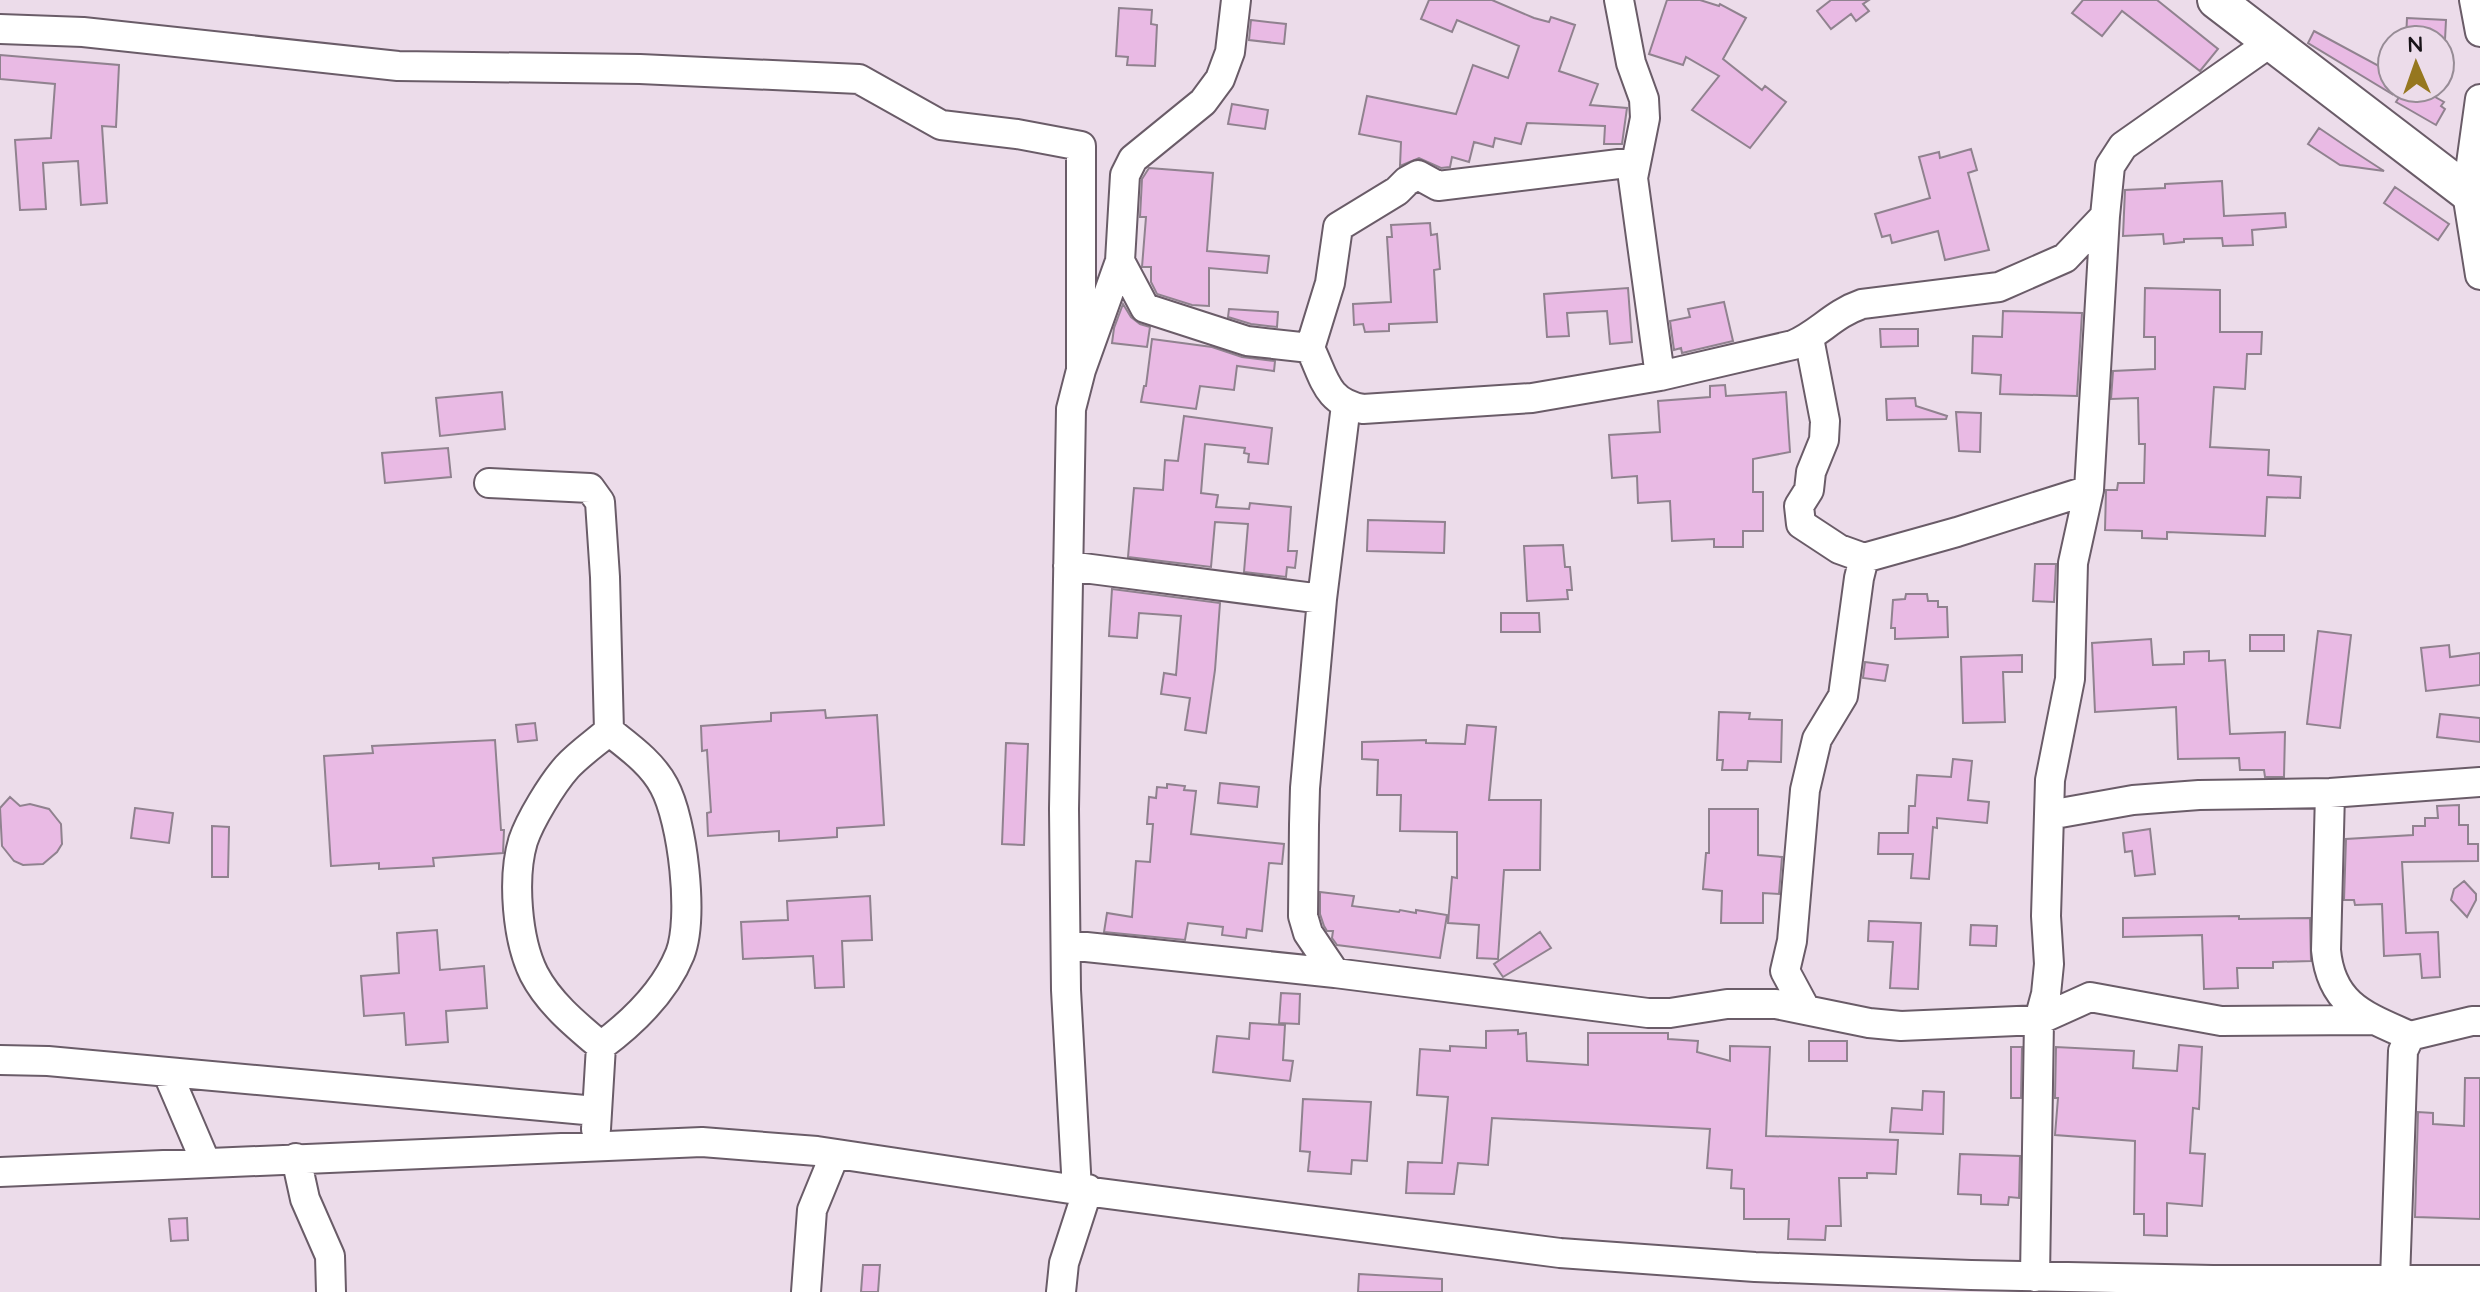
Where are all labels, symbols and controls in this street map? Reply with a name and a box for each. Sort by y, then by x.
north arrow [2376,24,2456,104]
text: N [2407,30,2424,58]

